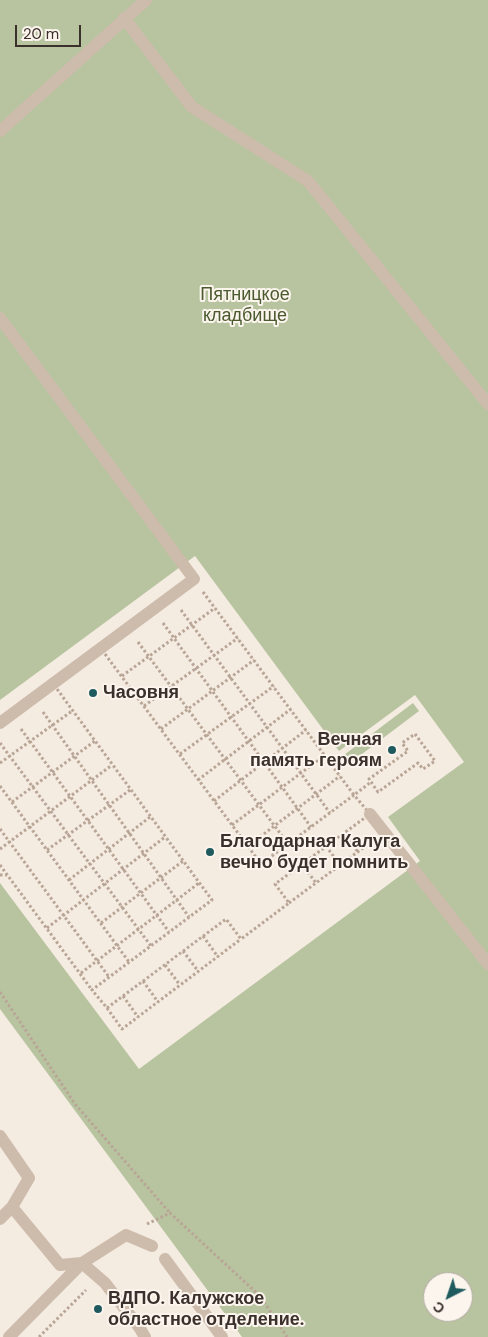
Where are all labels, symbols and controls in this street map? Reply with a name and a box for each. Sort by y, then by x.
scale bar [18,15,84,47]
text: 20 m [23,24,59,44]
park label: Пятницкое кладбище [200,284,290,326]
place label: Часовня [103,682,179,704]
marker: Часовня [87,687,99,699]
place label: Вечная память героям [250,729,382,772]
marker: Вечная память героям [386,744,398,756]
place label: Благодарная Калуга вечно будет помнить [220,831,408,874]
marker: Благодарная Калуга вечно будет помнить [204,846,216,858]
north arrow [423,1272,473,1322]
place label: ВДПО. Калужское областное отделение. [108,1288,304,1330]
text: С [429,1297,449,1318]
marker: ВДПО. Калужское областное отделение. [92,1303,104,1315]

